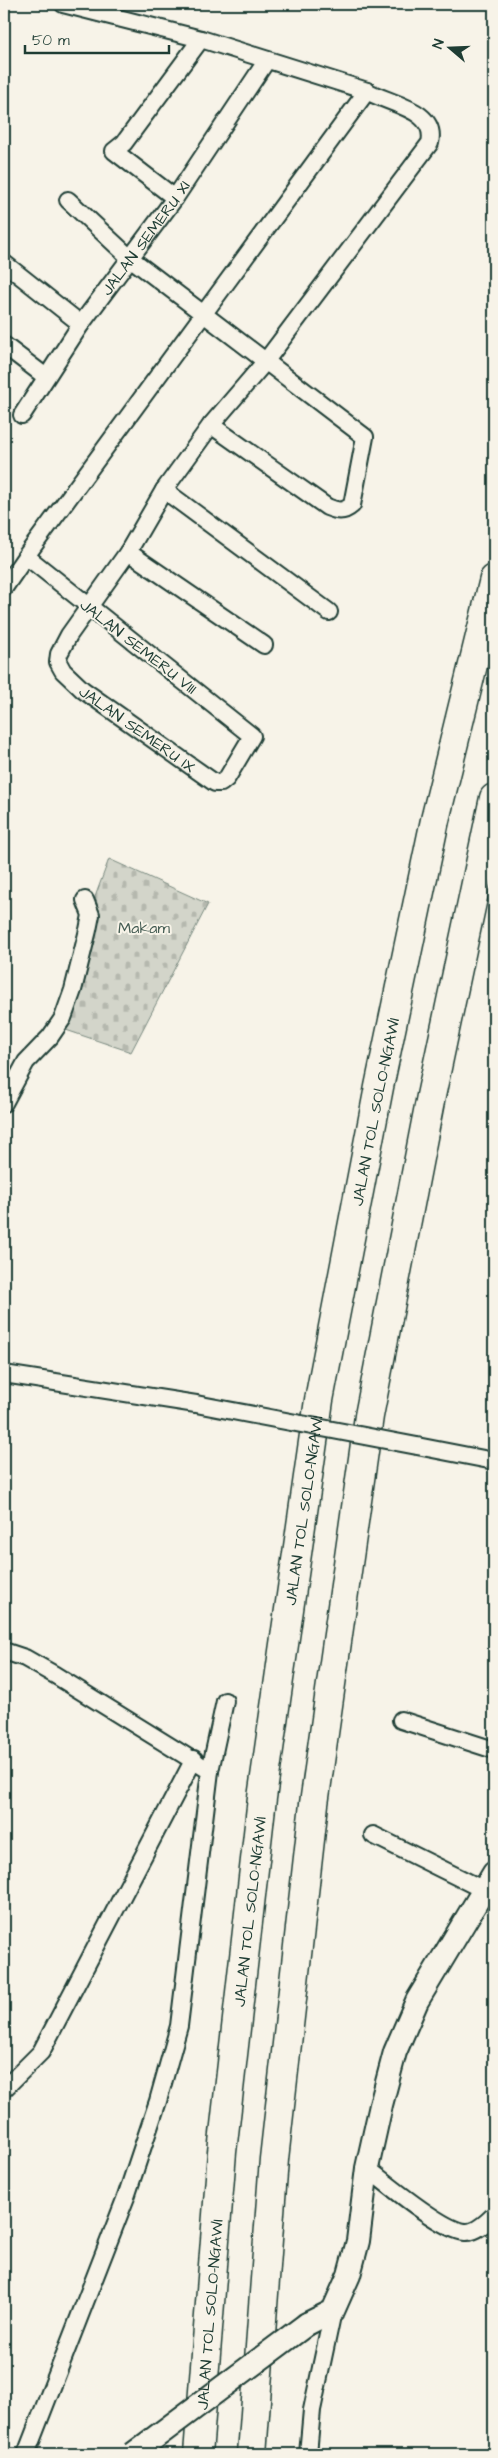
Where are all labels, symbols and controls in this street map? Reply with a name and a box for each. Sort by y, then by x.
scale bar [25,22,169,54]
north arrow [426,22,476,72]
text: 50 m [32,30,70,51]
text: N [428,36,450,52]
street label: JALAN SEMERU XI [96,176,196,300]
street label: JALAN SEMERU VIII [75,594,202,699]
street label: JALAN SEMERU IX [74,681,200,778]
park label: Makam [118,917,170,939]
street label: JALAN TOL SOLO–NGAWI [346,1016,405,1208]
street label: JALAN TOL SOLO–NGAWI [280,1414,329,1607]
street label: JALAN TOL SOLO–NGAWI [229,1815,272,2008]
street label: JALAN TOL SOLO–NGAWI [192,2218,229,2411]

